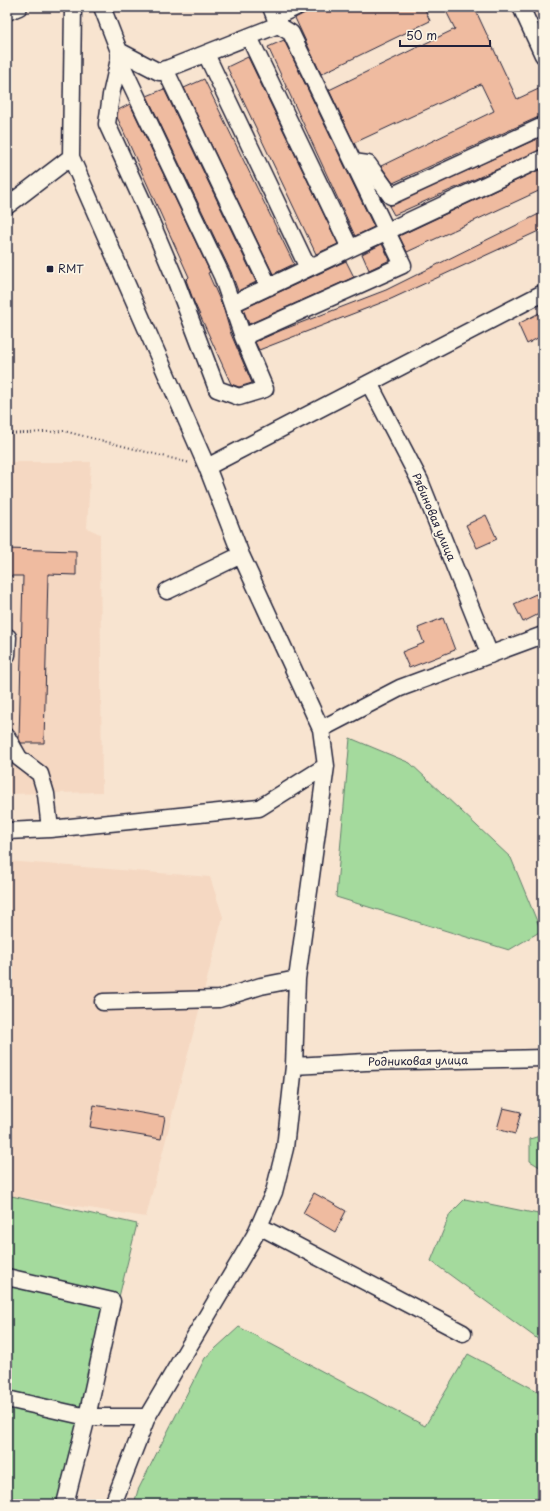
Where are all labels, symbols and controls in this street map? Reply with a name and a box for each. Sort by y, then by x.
scale bar [400,22,490,48]
text: 50 m [406,26,437,44]
place label: RMT [58,260,84,277]
marker: RMT [45,264,55,274]
street label: Рябиновая улица [408,470,461,563]
street label: Родниковая улица [368,1051,468,1070]

